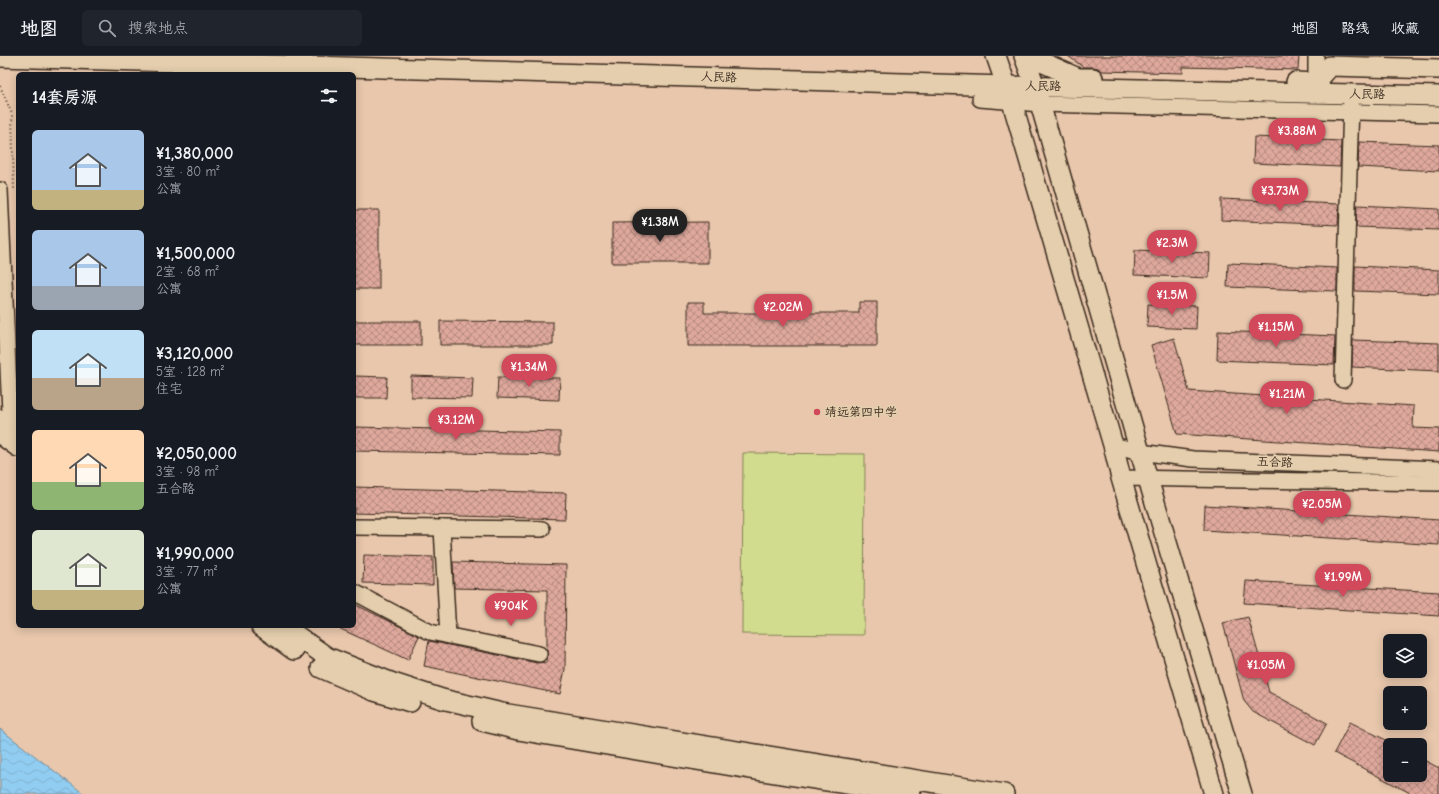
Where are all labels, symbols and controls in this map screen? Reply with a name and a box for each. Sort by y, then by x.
search box [82,10,362,46]
icon: search [96,17,118,39]
text: 地图 [20,18,58,40]
text: 搜索地点 [128,19,188,37]
text: 地图 [1291,20,1319,37]
text: 路线 [1341,20,1369,37]
text: 收藏 [1391,20,1419,37]
street label: 人民路 [701,69,737,85]
street label: 人民路 [1025,79,1061,93]
icon: filters [318,85,340,107]
street label: 人民路 [1349,87,1385,101]
text: 14套房源 [32,88,97,107]
pin: ¥3.88M [1264,118,1330,152]
text: ¥3.88M [1278,123,1316,138]
text: ¥1,380,000 [156,144,234,163]
icon: home [64,146,112,194]
text: 3室 · 80 m² [156,164,220,179]
pin: ¥3.73M [1247,178,1313,212]
text: 公寓 [156,181,182,196]
text: ¥3.73M [1261,183,1299,198]
pin: ¥1.38M [627,209,693,243]
text: ¥1.38M [641,214,679,229]
pin: ¥2.3M [1144,230,1200,264]
text: ¥2.3M [1156,235,1188,250]
text: ¥1,500,000 [156,244,235,263]
icon: home [64,246,112,294]
text: 2室 · 68 m² [156,264,219,279]
text: 公寓 [156,281,182,296]
pin: ¥1.5M [1144,282,1200,316]
text: ¥1.5M [1156,287,1188,302]
pin: ¥2.02M [750,294,816,328]
text: ¥2.02M [763,299,803,314]
pin: ¥1.15M [1243,314,1309,348]
text: ¥1.15M [1258,319,1294,334]
text: ¥3,120,000 [156,344,233,363]
icon: home [64,346,112,394]
pin: ¥1.34M [496,354,562,388]
text: ¥1.34M [511,359,547,374]
text: 5室 · 128 m² [156,364,224,379]
text: 住宅 [156,381,182,396]
pin: ¥1.21M [1254,381,1320,415]
text: ¥1.21M [1269,386,1305,401]
place label: 靖远第四中学 [825,405,897,419]
pin: ¥3.12M [423,407,489,441]
marker: 靖远第四中学 [812,407,822,417]
text: ¥3.12M [437,412,475,427]
text: ¥2,050,000 [156,444,237,463]
icon: home [64,446,112,494]
street label: 五合路 [1257,454,1293,470]
text: 3室 · 98 m² [156,464,218,479]
text: 五合路 [156,481,195,496]
pin: ¥2.05M [1289,491,1355,525]
text: ¥2.05M [1302,496,1342,511]
text: ¥1,990,000 [156,544,234,563]
icon: home [64,546,112,594]
text: 3室 · 77 m² [156,564,217,579]
pin: ¥1.99M [1310,564,1376,598]
text: ¥1.99M [1324,569,1362,584]
text: 公寓 [156,581,182,596]
pin: ¥904K [483,593,539,627]
text: ¥904K [494,598,528,613]
map controls [1383,634,1427,782]
button: layers [1383,634,1427,678]
pin: ¥1.05M [1233,652,1299,686]
text: ¥1.05M [1247,657,1285,672]
button: + [1383,686,1427,730]
button: − [1383,738,1427,782]

